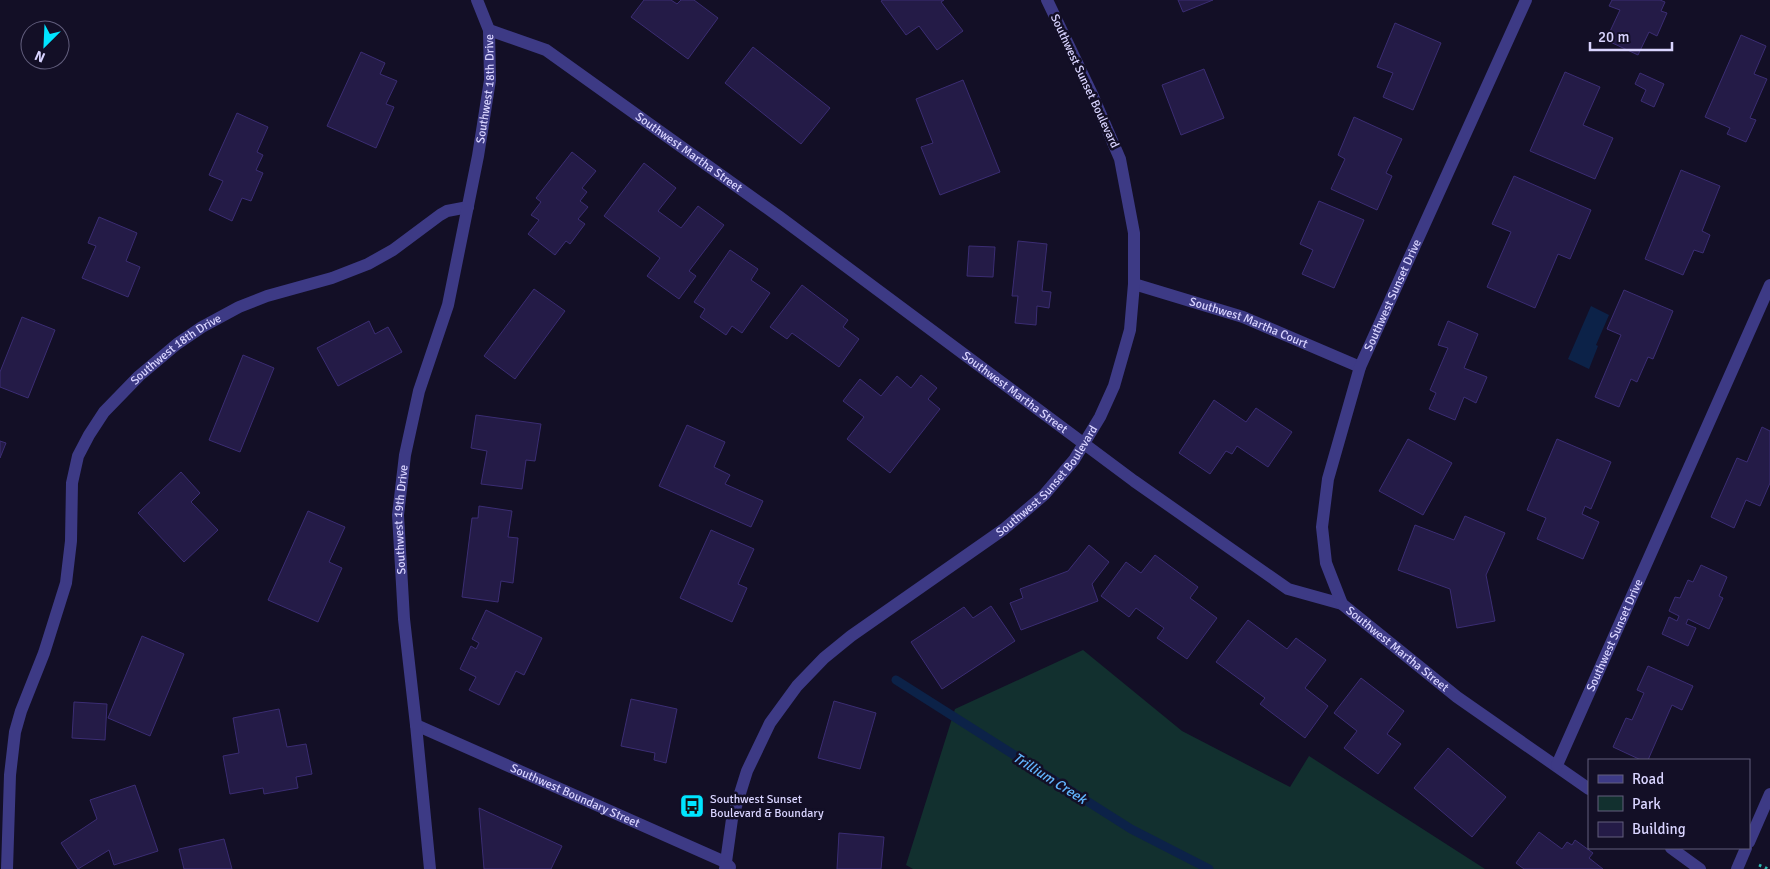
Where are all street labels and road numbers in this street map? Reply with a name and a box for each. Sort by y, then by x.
street label: Southwest Sunset Boulevard [1047,12,1122,151]
street label: Southwest 18th Drive [473,34,498,145]
street label: Southwest Martha Street [632,109,745,196]
street label: Southwest Sunset Drive [1361,237,1425,354]
street label: Southwest Martha Court [1187,294,1310,352]
street label: Southwest 18th Drive [128,311,224,388]
street label: Southwest Martha Street [959,348,1070,437]
street label: Southwest Sunset Boulevard [993,423,1101,540]
street label: Southwest 19th Drive [391,464,412,575]
street label: Southwest Sunset Drive [1584,577,1647,694]
street label: Southwest Martha Street [1343,603,1452,695]
street label: Southwest Boundary Street [508,761,642,831]

